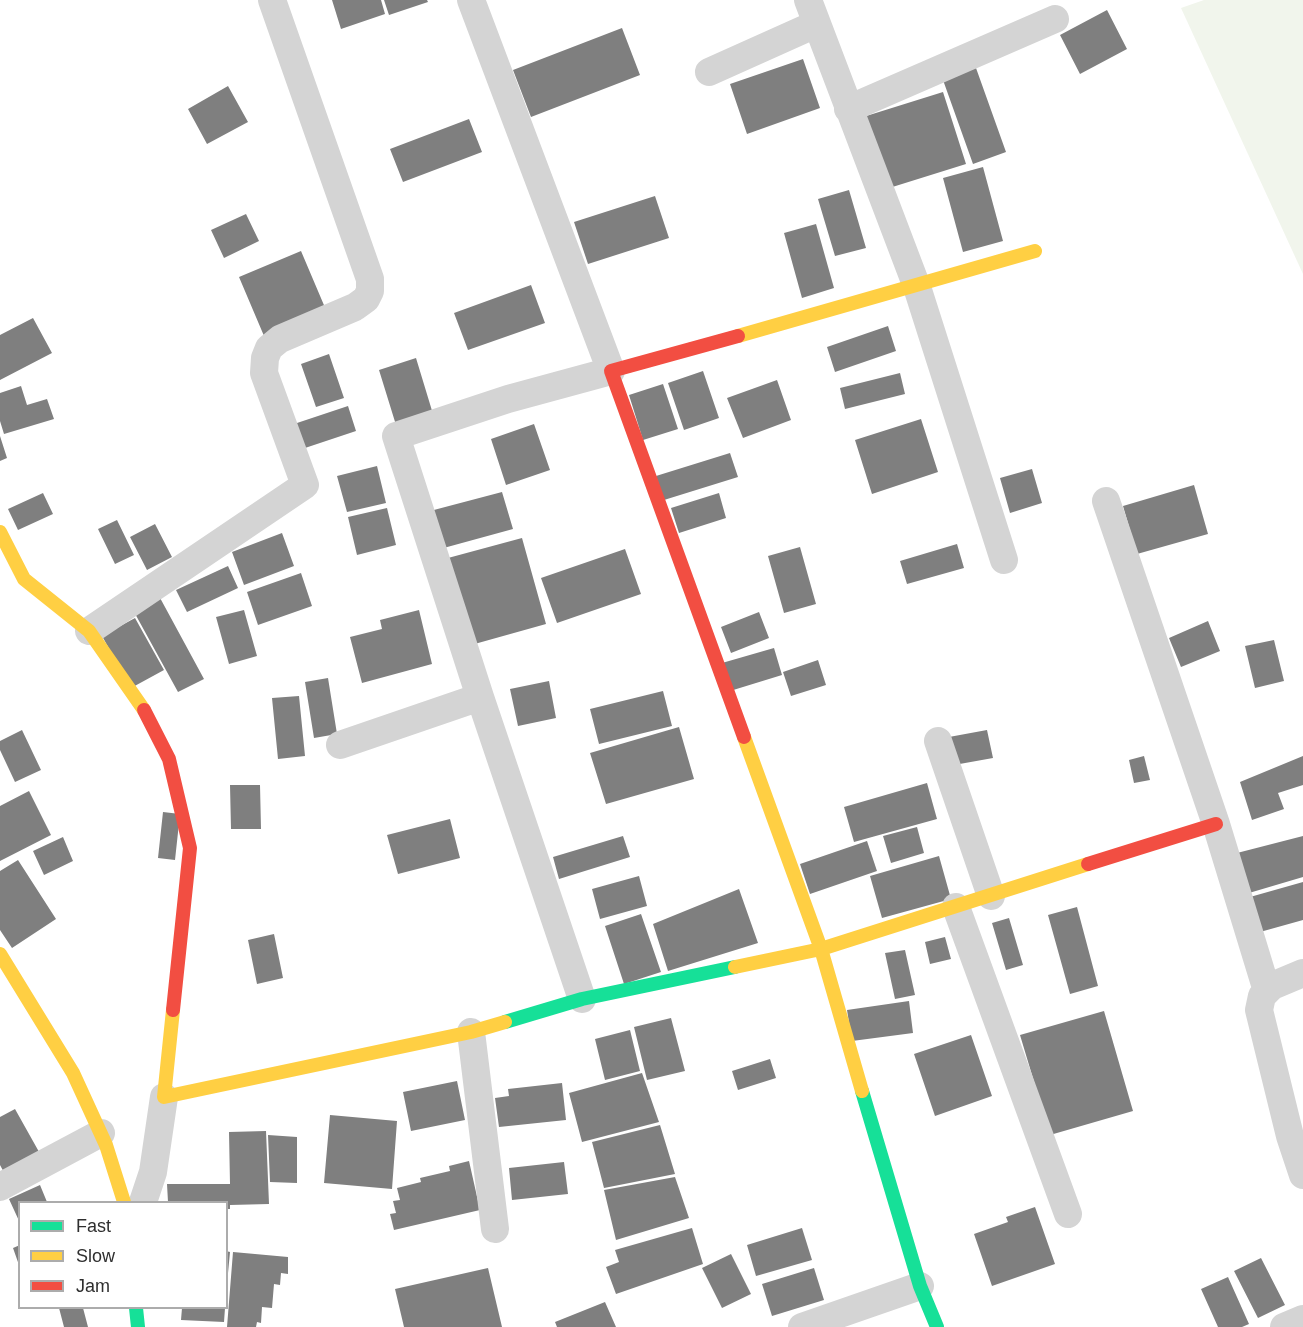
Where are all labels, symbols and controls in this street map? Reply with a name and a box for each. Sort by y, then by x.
legend [18,1201,228,1309]
text: Fast [76,1216,111,1236]
text: Slow [76,1246,115,1266]
text: Jam [76,1276,110,1296]

